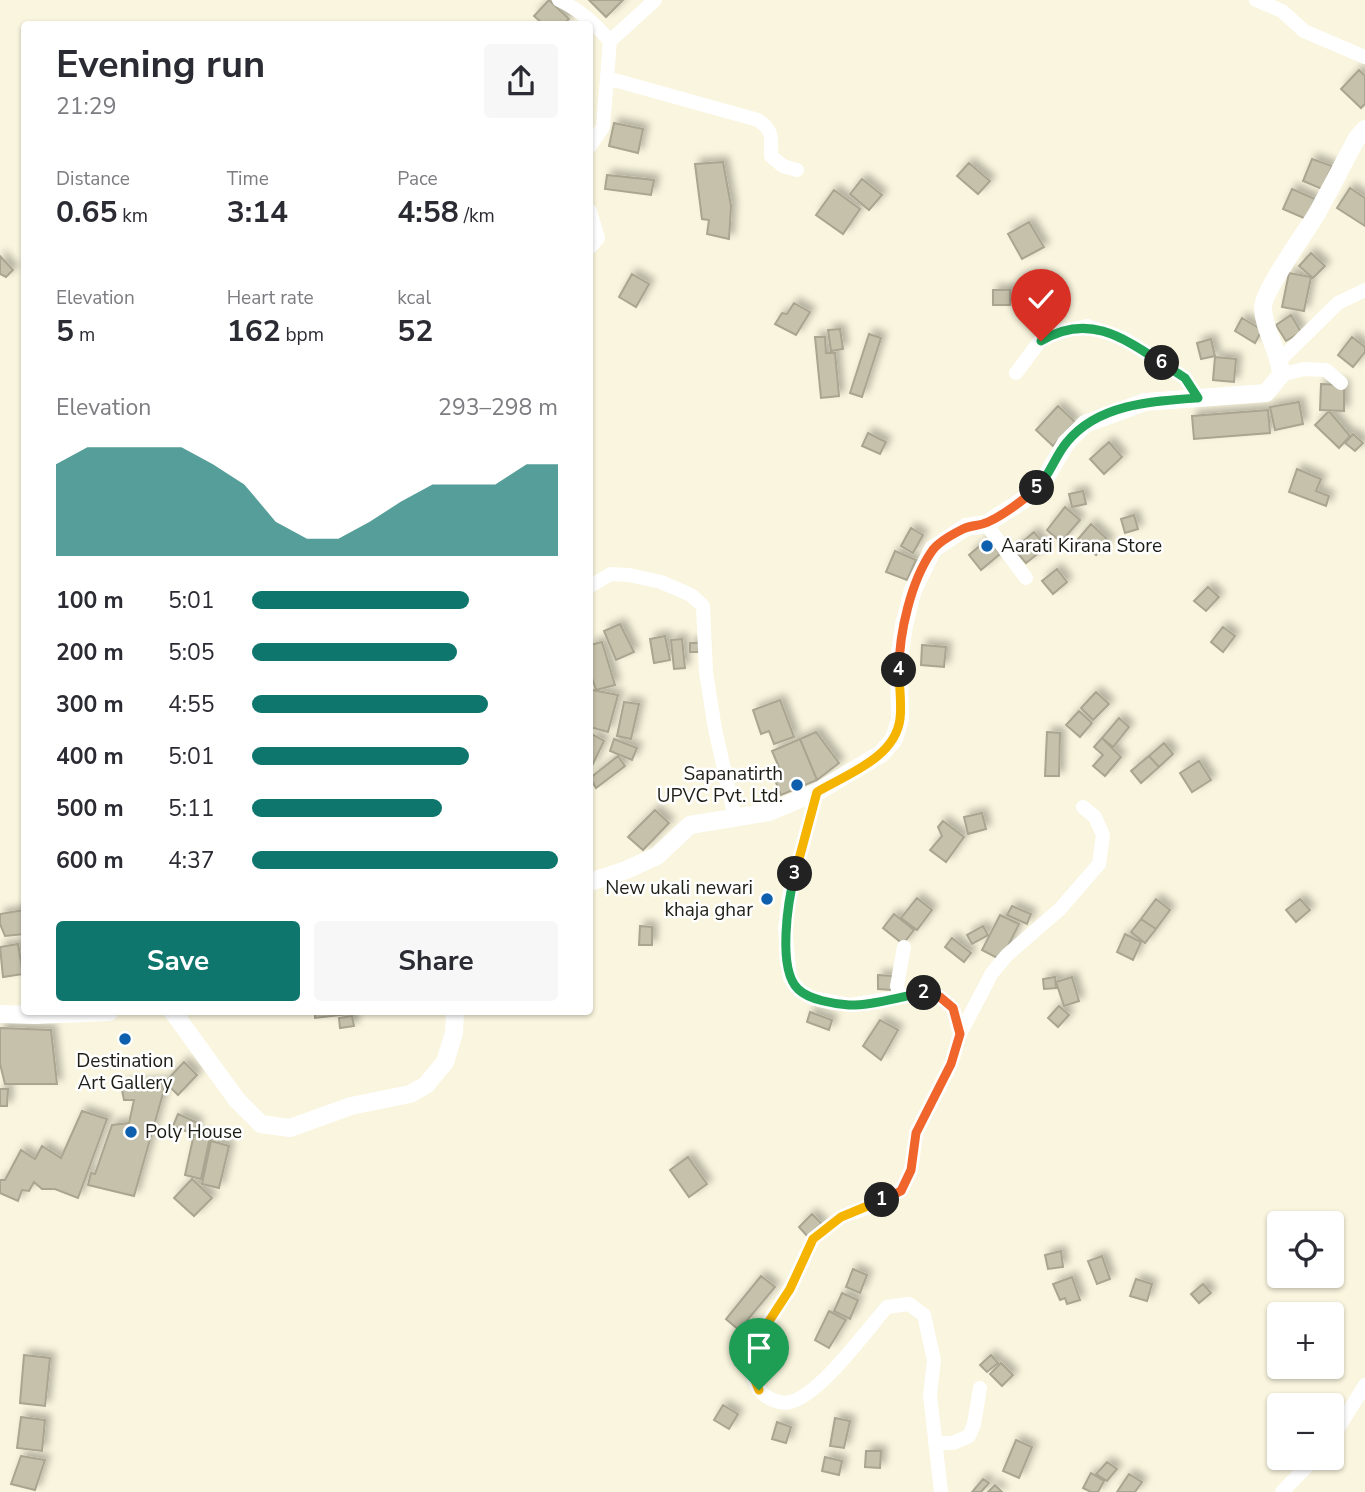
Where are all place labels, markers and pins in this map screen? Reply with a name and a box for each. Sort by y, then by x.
pin [1011,269,1071,341]
pin: 6 [1144,346,1180,380]
pin: 5 [1020,470,1054,505]
place label: Aarati Kirana Store [1001,533,1162,559]
marker: Aarati Kirana Store [979,538,995,554]
pin: 4 [881,652,916,688]
place label: Sapanatirth UPVC Pvt. Ltd. [657,761,783,809]
marker: Sapanatirth UPVC Pvt. Ltd. [789,777,805,793]
pin: 3 [778,856,812,892]
place label: New ukali newari khaja ghar [605,875,753,923]
marker: New ukali newari khaja ghar [759,891,775,907]
pin: 2 [906,976,942,1010]
marker: Destination Art Gallery [117,1031,133,1047]
place label: Destination Art Gallery [76,1048,174,1096]
place label: Poly House [145,1119,242,1145]
marker: Poly House [123,1124,139,1140]
pin: 1 [864,1182,900,1218]
pin [729,1318,789,1390]

